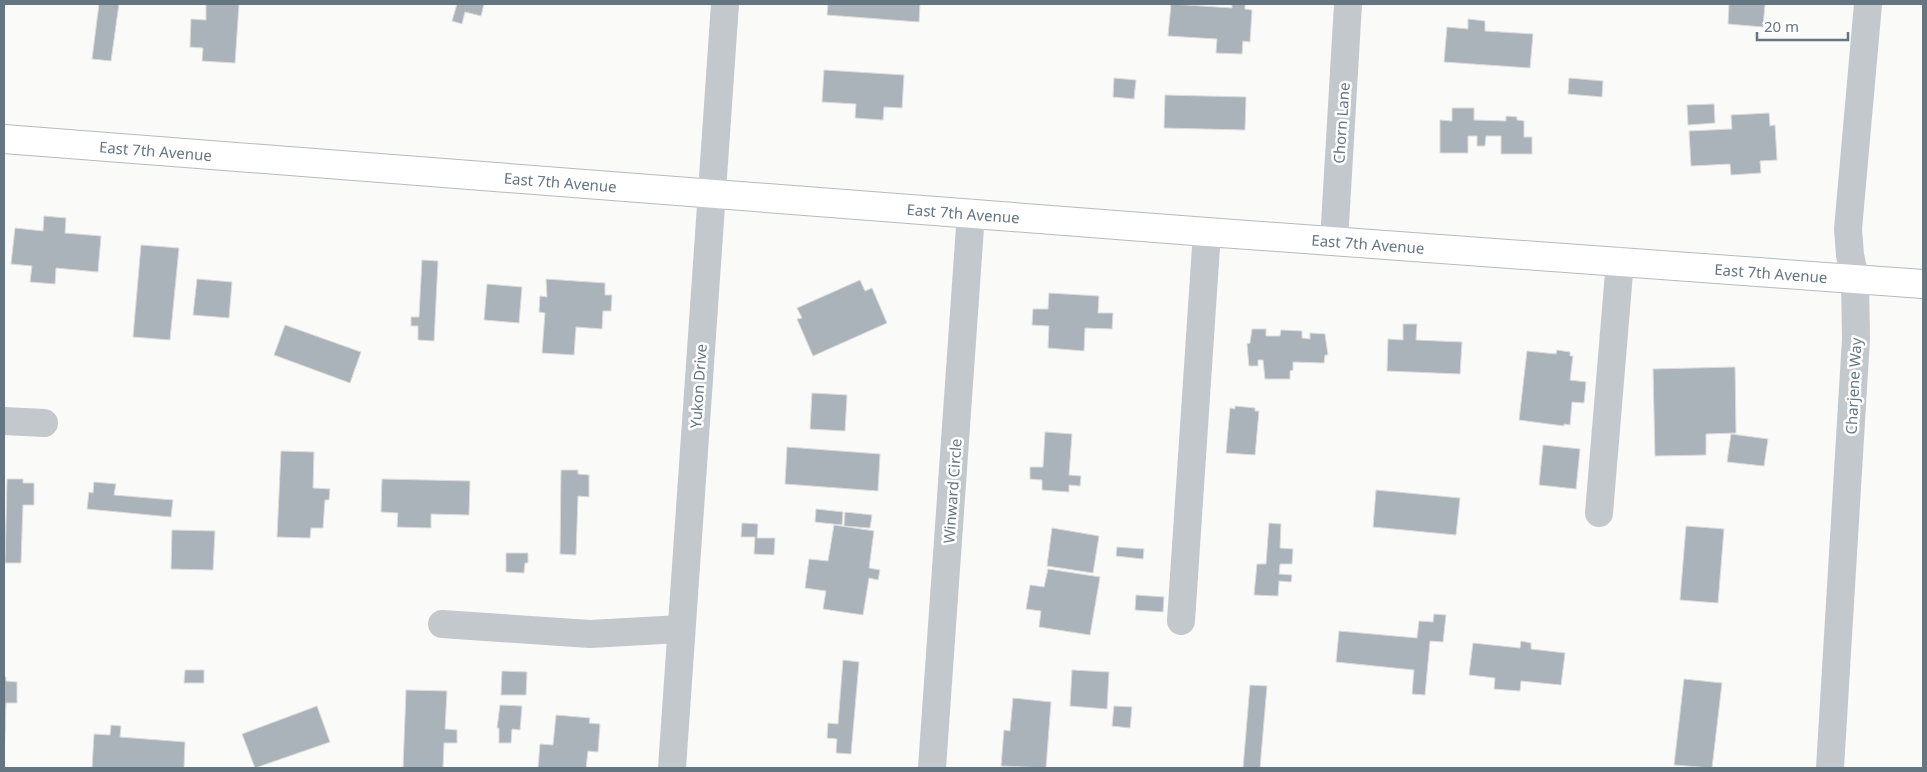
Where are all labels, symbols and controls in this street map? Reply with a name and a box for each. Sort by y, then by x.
scale bar [1757,10,1848,42]
text: 20 m [1764,16,1799,36]
street label: Chorn Lane [1328,82,1354,164]
street label: East 7th Avenue [98,136,213,165]
street label: East 7th Avenue [503,168,618,196]
street label: East 7th Avenue [906,199,1020,227]
street label: East 7th Avenue [1311,230,1425,258]
street label: East 7th Avenue [1714,259,1828,287]
street label: Charjene Way [1840,337,1866,435]
street label: Yukon Drive [685,343,711,429]
street label: Winward Circle [938,438,966,544]

